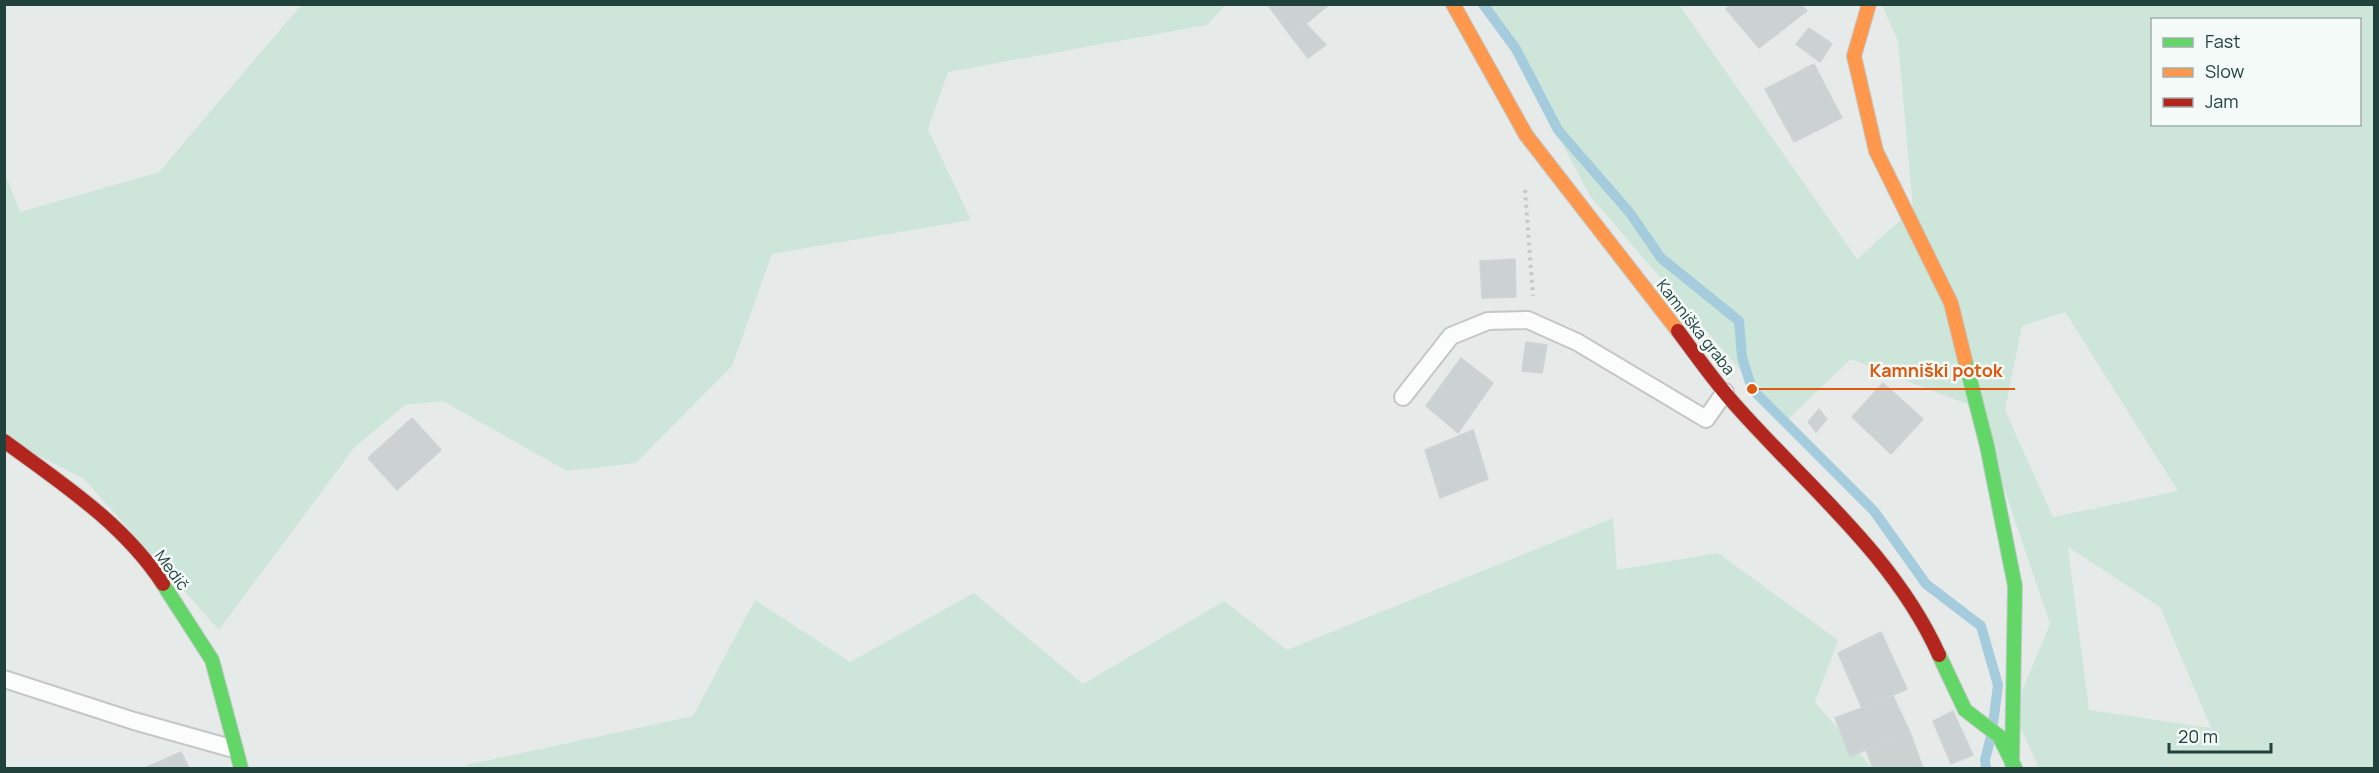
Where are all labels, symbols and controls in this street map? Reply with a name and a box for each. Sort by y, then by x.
legend [2151,18,2361,126]
text: Fast [2205,29,2240,53]
text: Slow [2205,59,2245,83]
text: Jam [2205,89,2239,113]
street label: Kamniška graba [1652,275,1740,379]
callout: Kamniški potok [1858,353,2015,389]
text: Kamniški potok [1870,358,2004,382]
street label: Medič [150,545,194,595]
scale bar [2169,716,2271,754]
text: 20 m [2178,724,2218,748]

